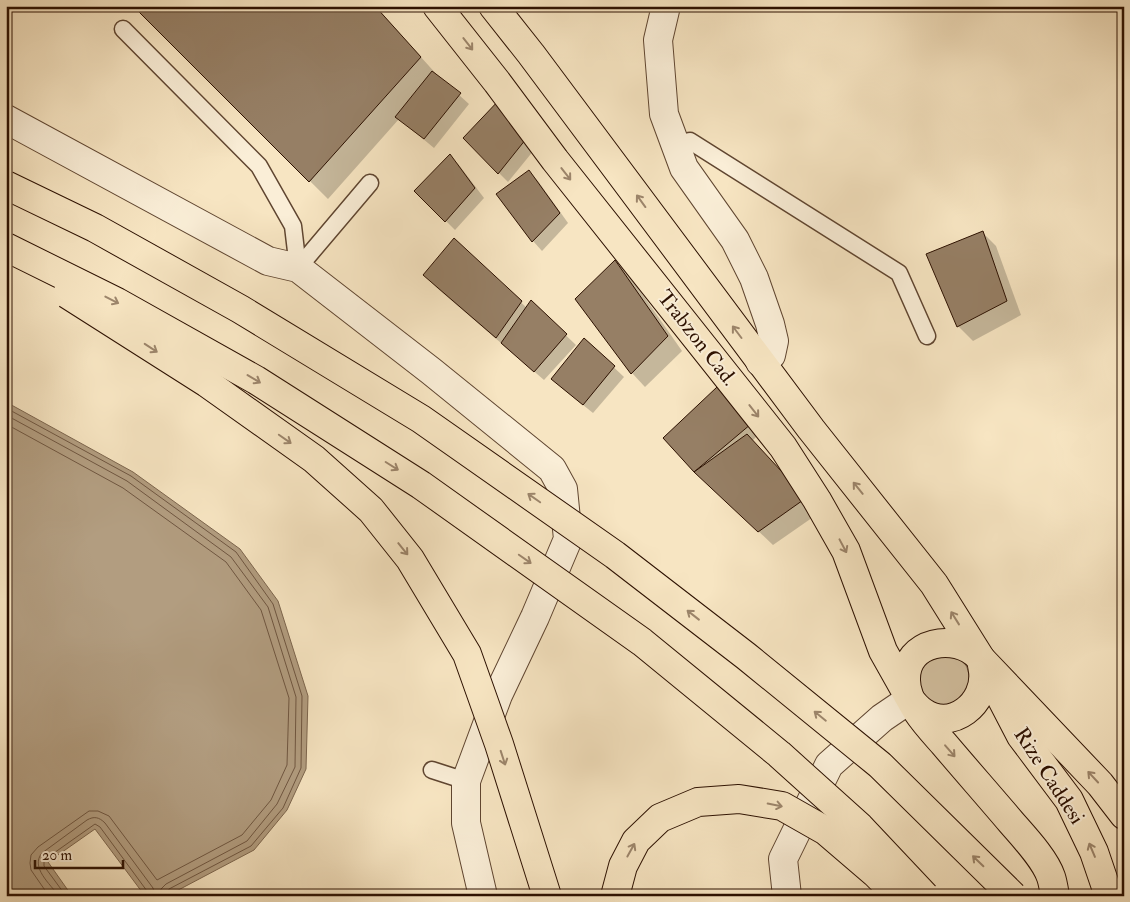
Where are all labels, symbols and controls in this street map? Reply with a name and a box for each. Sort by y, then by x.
one-way arrow [462,38,473,51]
one-way arrow [560,167,571,180]
one-way arrow [635,195,646,208]
street label: Trabzon Cad. [651,285,743,391]
one-way arrow [105,295,120,305]
one-way arrow [732,326,743,339]
one-way arrow [143,343,157,353]
one-way arrow [247,375,261,385]
one-way arrow [749,404,759,418]
one-way arrow [278,434,292,444]
one-way arrow [384,461,398,471]
one-way arrow [852,482,863,495]
one-way arrow [527,493,541,503]
one-way arrow [838,539,848,554]
one-way arrow [397,543,408,556]
one-way arrow [518,554,532,564]
one-way arrow [686,610,700,620]
one-way arrow [950,611,961,625]
one-way arrow [814,711,827,722]
street label: Rize Caddesi [1008,722,1091,830]
one-way arrow [944,745,955,758]
one-way arrow [499,749,509,765]
one-way arrow [1087,771,1099,784]
one-way arrow [766,801,782,811]
scale bar [35,837,122,869]
one-way arrow [627,843,636,858]
one-way arrow [1087,843,1097,858]
text: 20 m [42,846,72,865]
one-way arrow [972,855,985,867]

